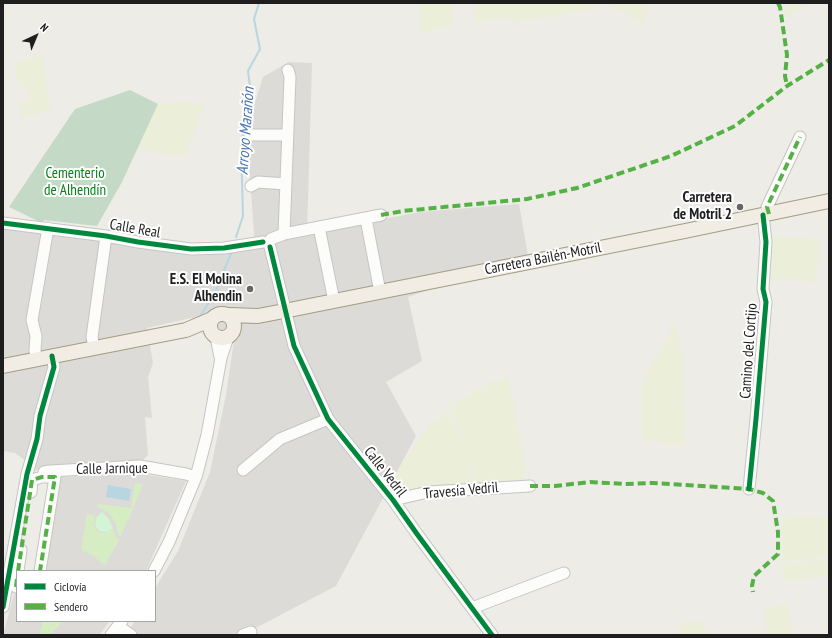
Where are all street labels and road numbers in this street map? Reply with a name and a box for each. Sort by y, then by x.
street label: Calle Real [108,216,162,242]
street label: Carretera Bailén-Motril [483,239,603,279]
street label: Camino del Cortijo [737,303,761,399]
street label: Calle Vedril [360,443,410,501]
street label: Calle Jarnique [76,459,148,479]
street label: Travesía Vedril [423,479,499,503]

